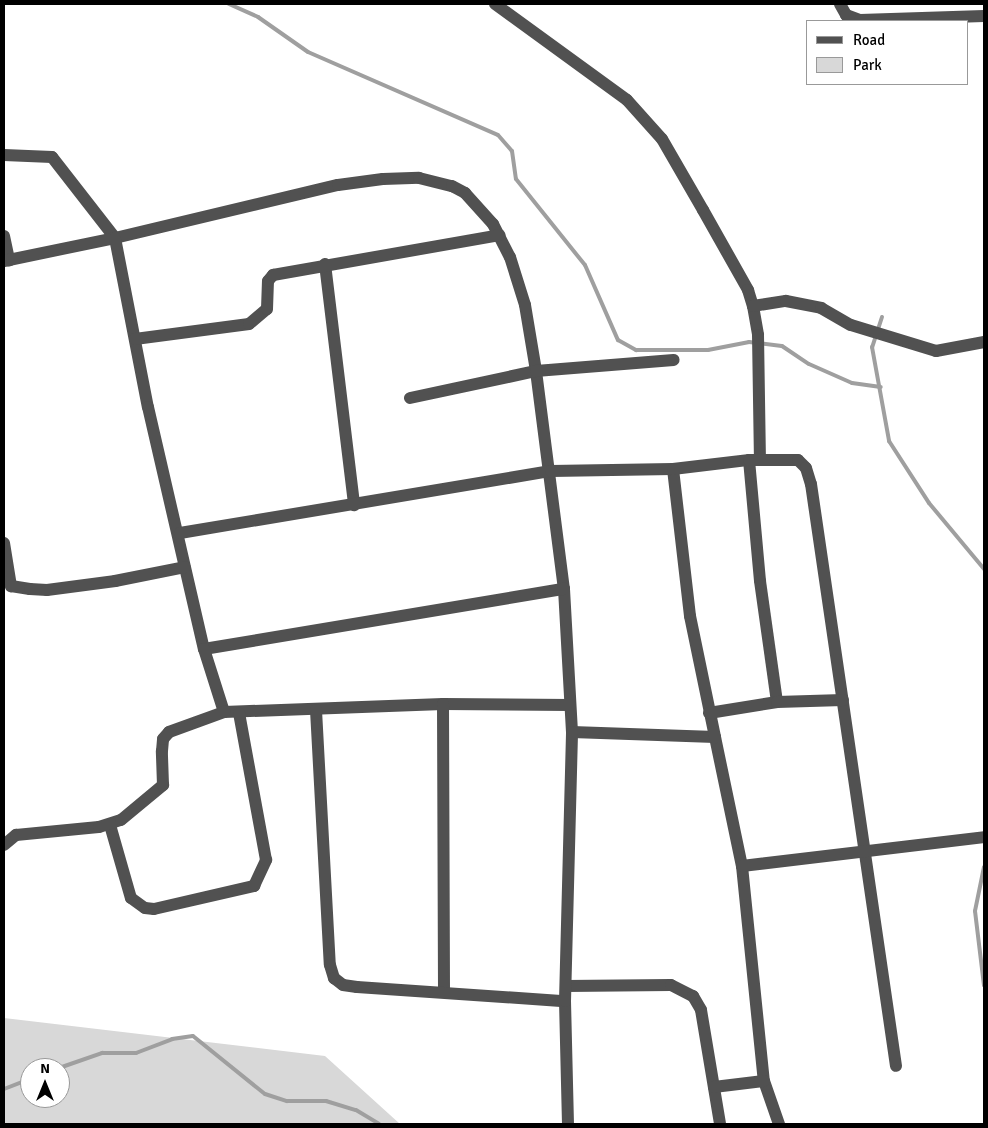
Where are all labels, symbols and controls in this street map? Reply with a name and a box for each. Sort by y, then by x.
legend [806,20,968,85]
text: Road [853,31,885,49]
text: Park [853,56,882,74]
north arrow [20,1058,70,1108]
text: N [40,1060,50,1077]

